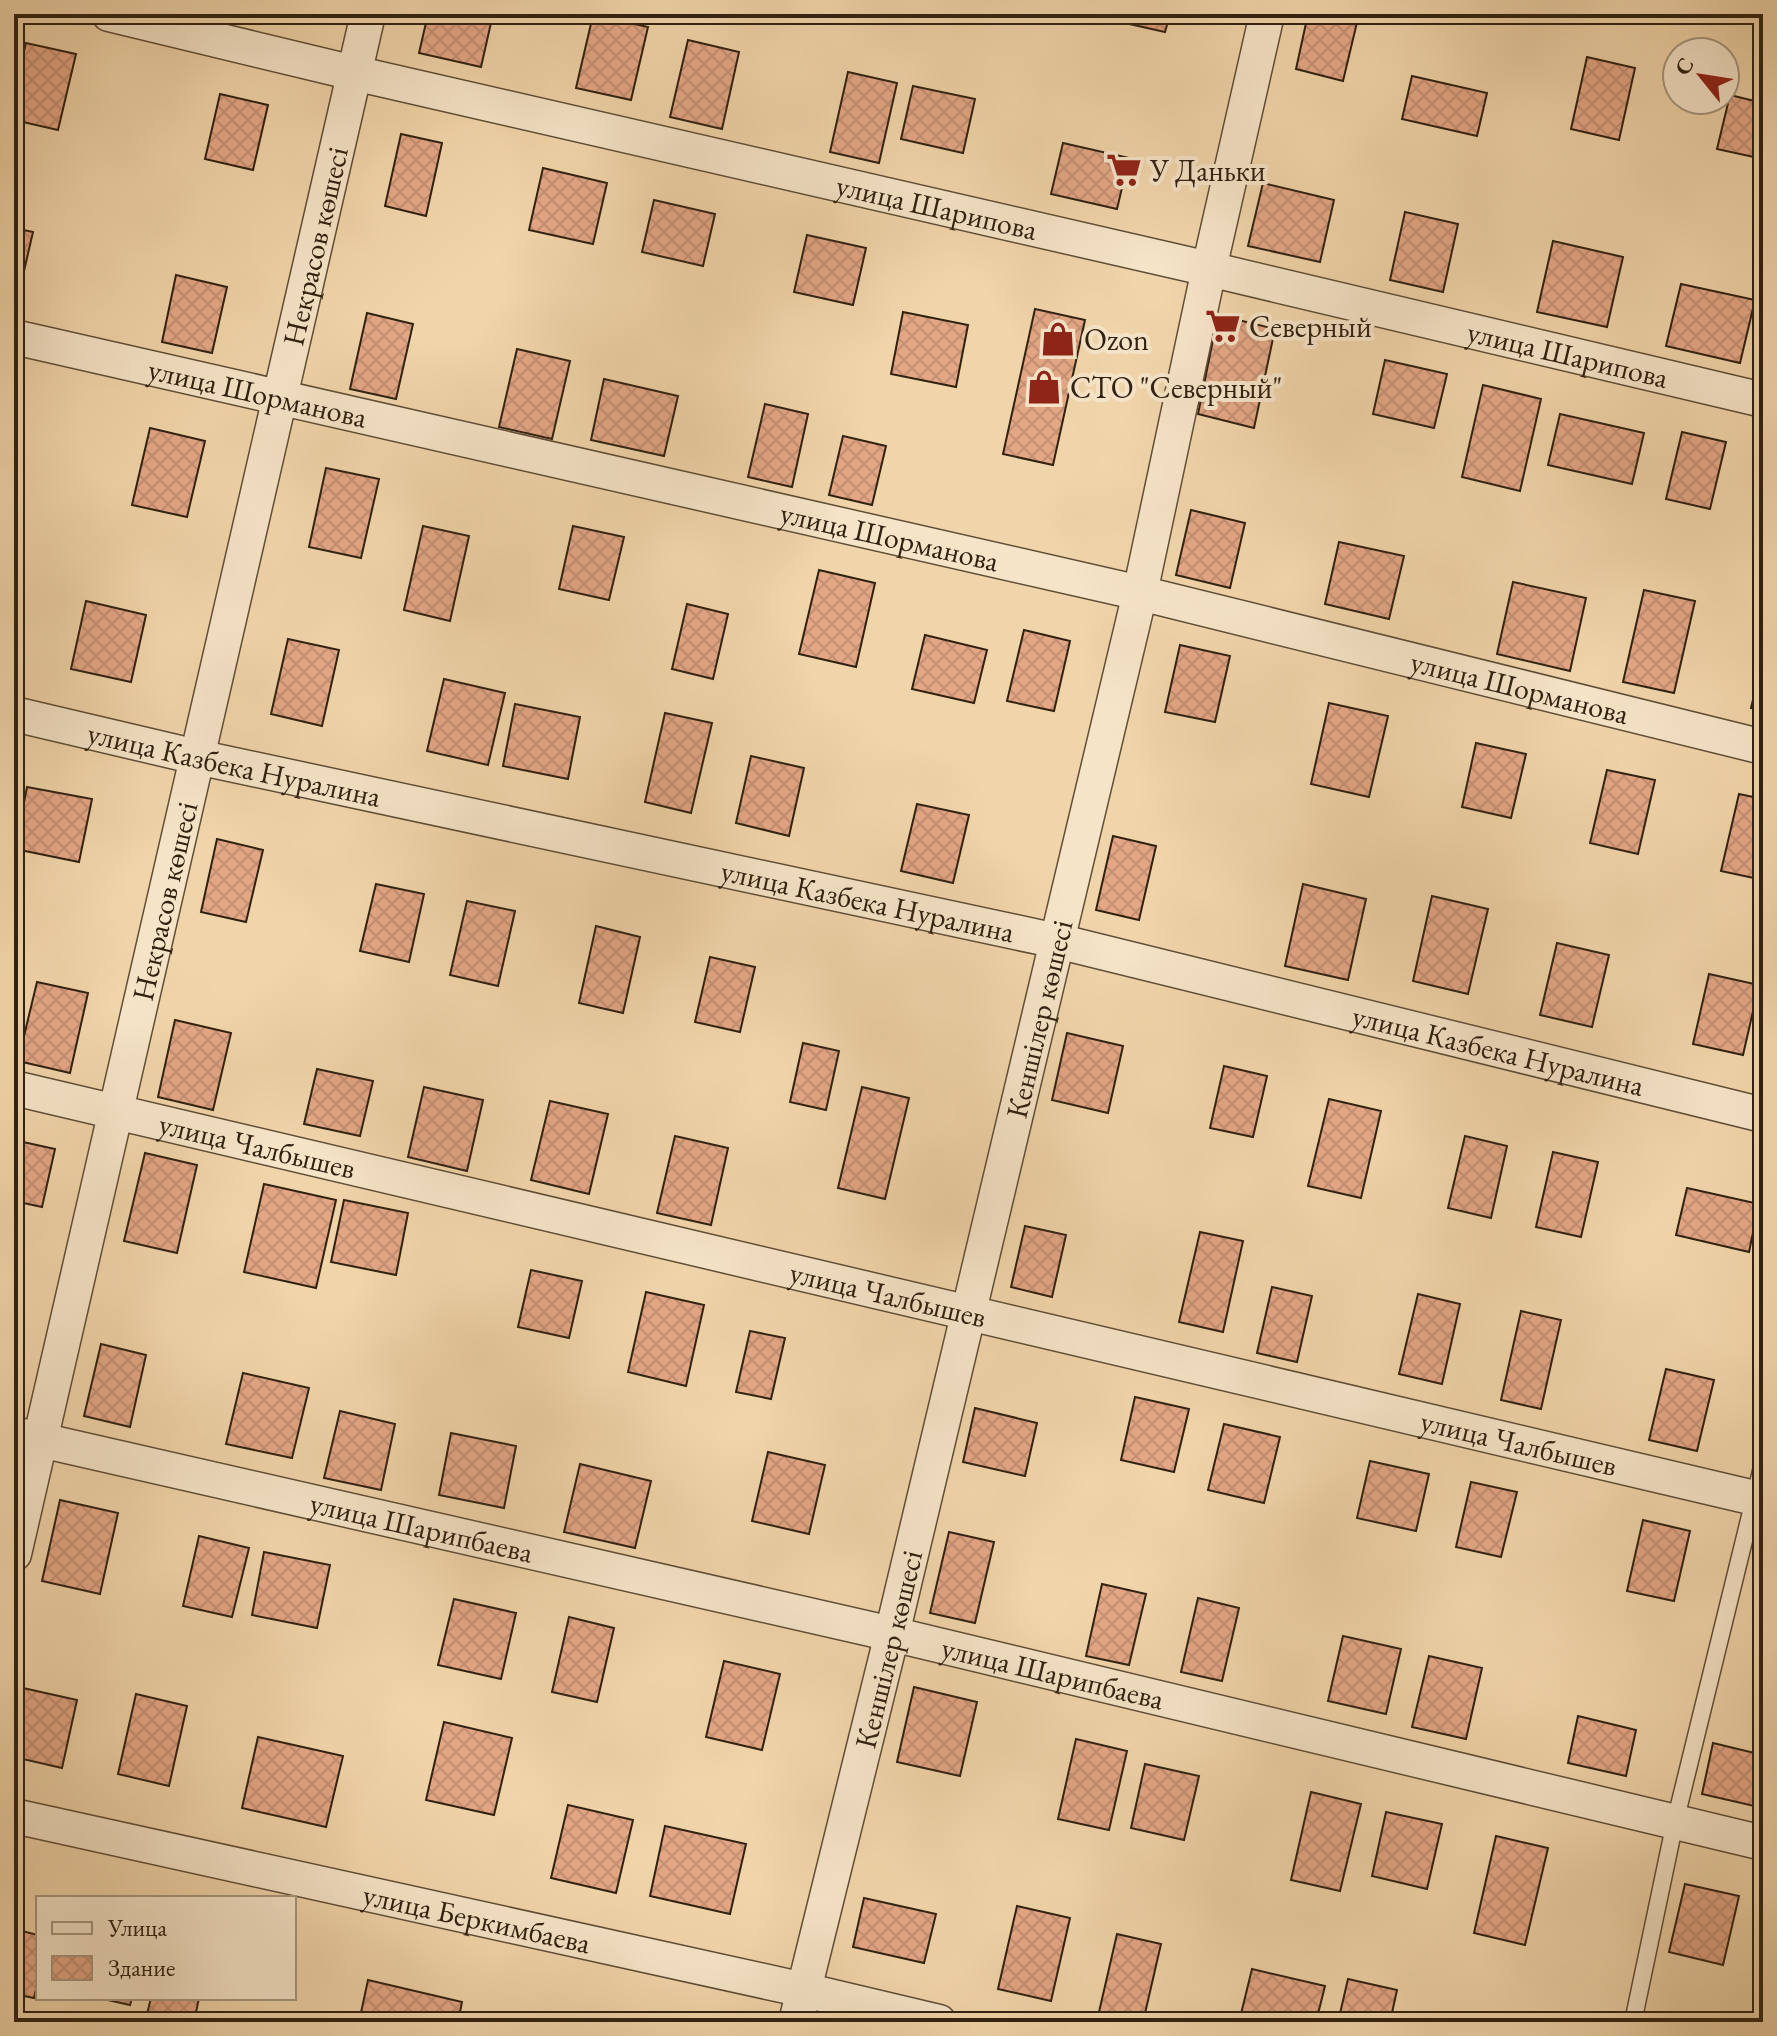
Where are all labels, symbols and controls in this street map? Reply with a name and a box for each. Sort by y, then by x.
north arrow [1661,36,1741,116]
text: С [1668,52,1701,80]
street label: Некрасов көшесі [273,143,356,349]
supermarket icon: У Даньки [1105,151,1143,189]
place label: У Даньки [1149,151,1266,190]
street label: улица Шарипова [833,165,1041,249]
supermarket icon: Северный [1204,307,1242,345]
place label: Северный [1249,307,1372,346]
street label: улица Шарипова [1464,311,1672,396]
shop icon: Ozon [1039,320,1077,358]
place label: Ozon [1084,320,1149,359]
street label: улица Шорманова [145,349,371,436]
shop icon: СТО "Северный" [1025,368,1063,406]
place label: СТО "Северный" [1070,368,1282,407]
street label: улица Шорманова [777,492,1003,580]
street label: улица Шорманова [1407,641,1633,733]
street label: улица Казбека Нуралина [84,712,385,815]
street label: Некрасов көшесі [122,798,206,1004]
street label: улица Казбека Нуралина [717,850,1018,951]
street label: Кеншілер көшесі [996,916,1081,1122]
street label: улица Казбека Нуралина [1348,995,1648,1105]
street label: улица Чалбышев [155,1103,359,1187]
street label: улица Чалбышев [786,1252,990,1336]
street label: улица Чалбышев [1417,1401,1621,1484]
street label: улица Шарипбаева [306,1483,537,1571]
street label: Кеншілер көшесі [845,1546,931,1752]
street label: улица Шарипбаева [938,1627,1168,1718]
street label: улица Беркимбаева [359,1874,594,1962]
legend [36,1896,296,2000]
text: Улица [107,1912,167,1943]
text: Здание [108,1952,175,1983]

